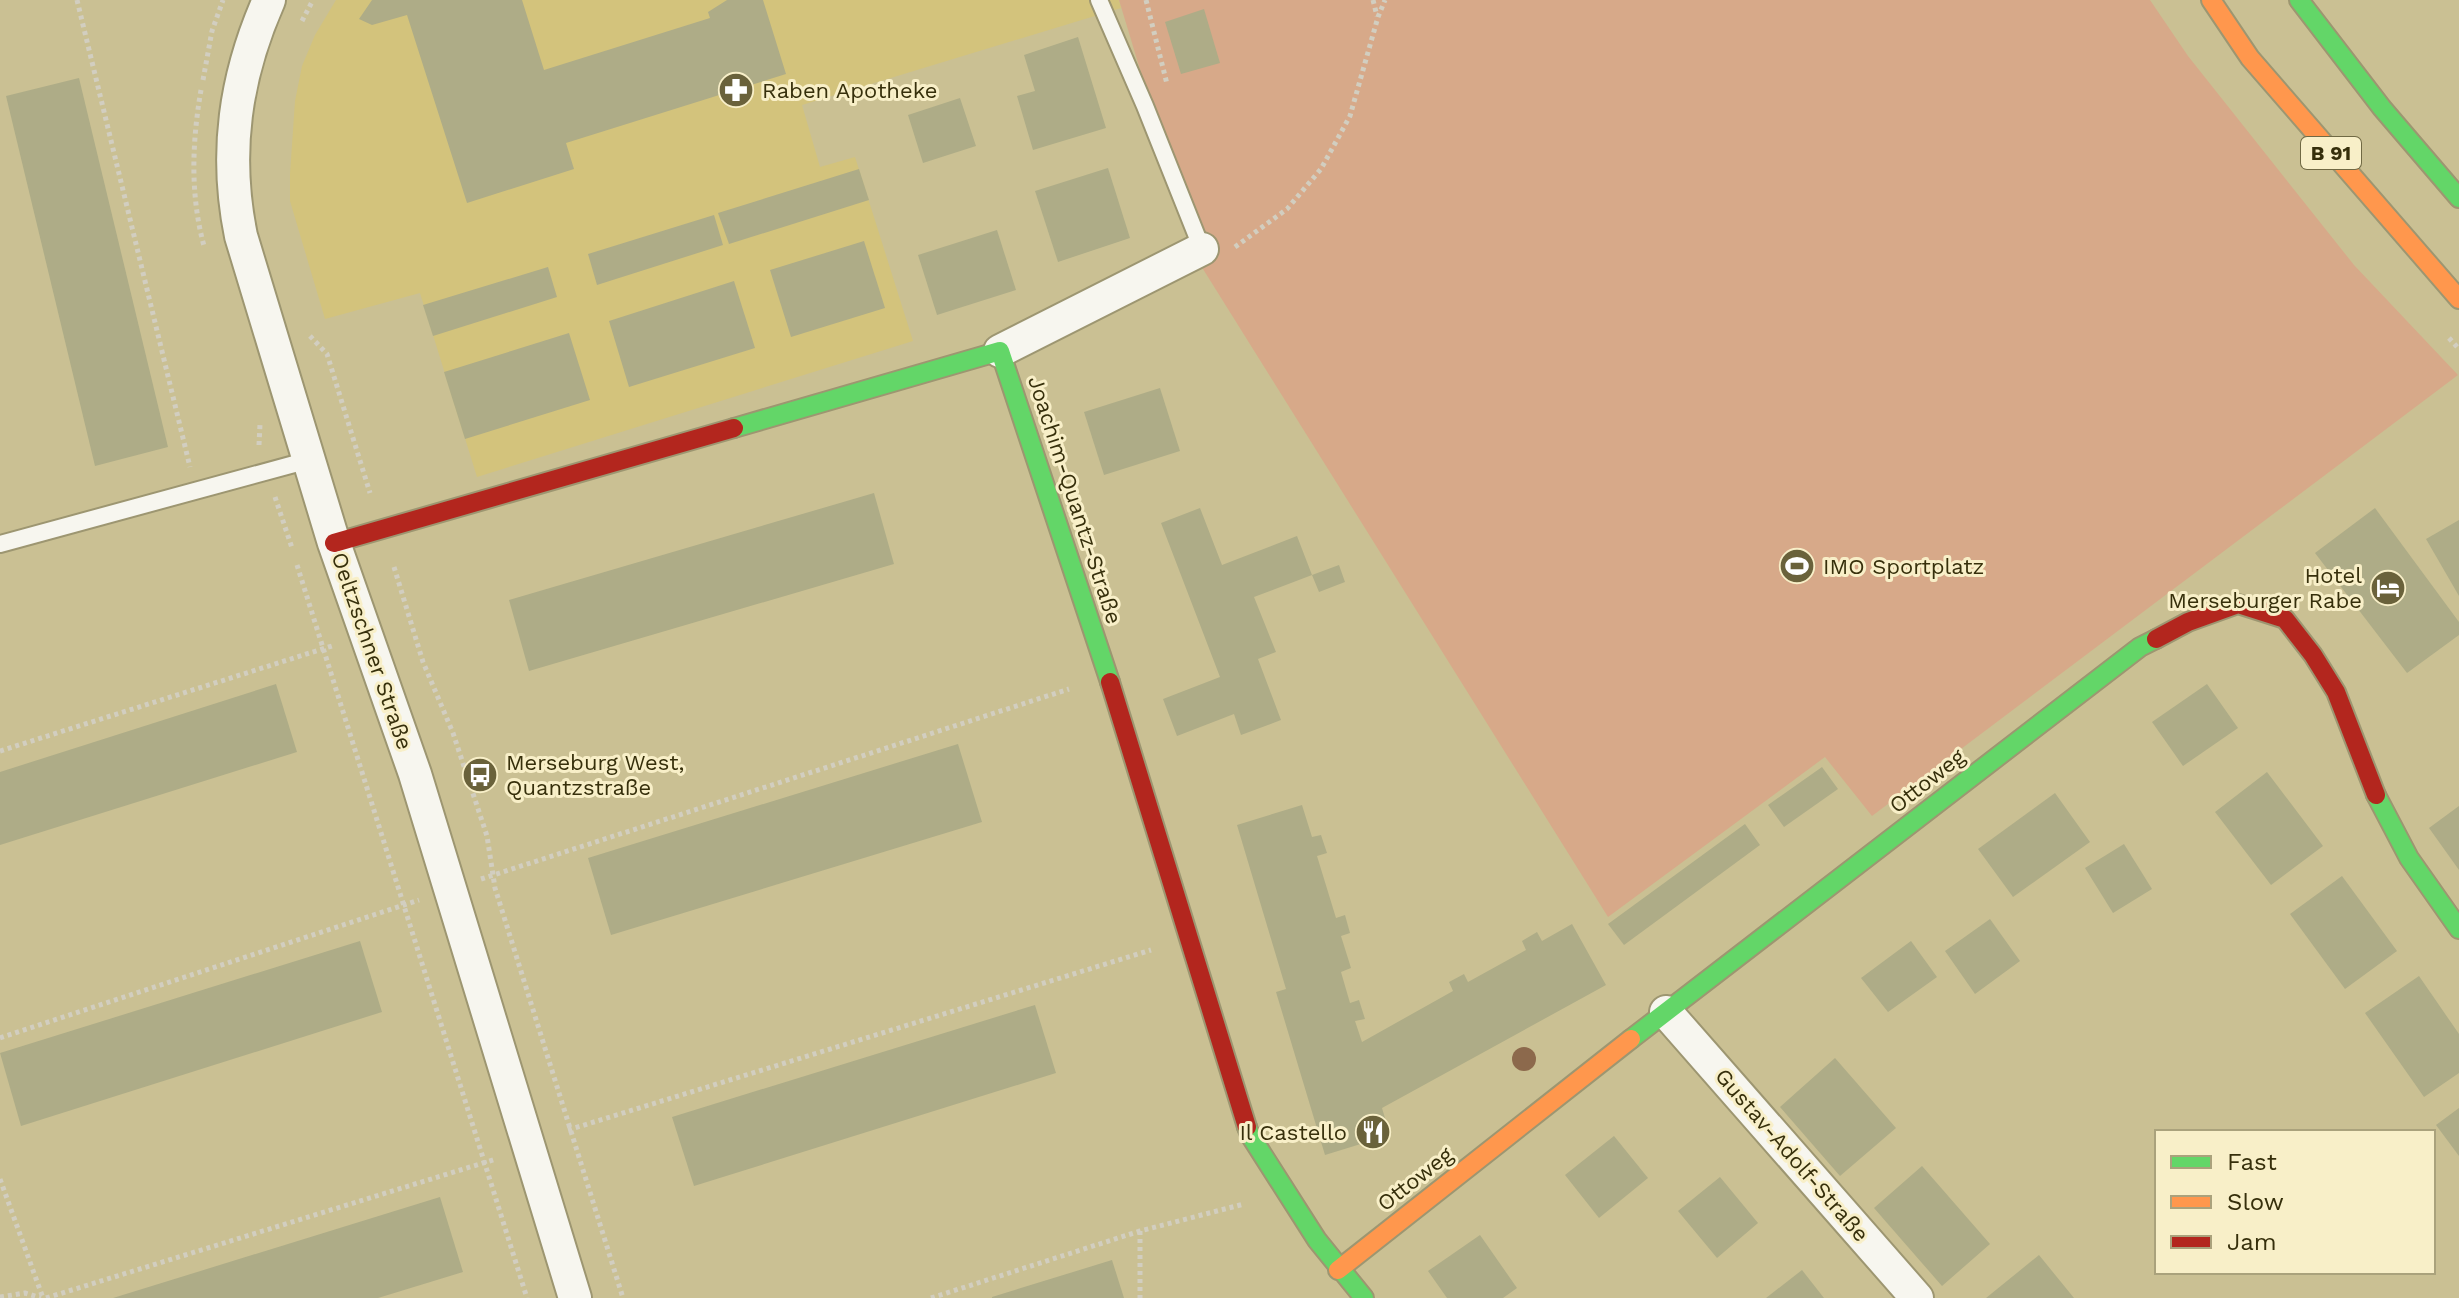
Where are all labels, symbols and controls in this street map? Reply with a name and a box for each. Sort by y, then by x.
pharmacy icon: Raben Apotheke [717,71,755,109]
place label: Raben Apotheke [762,78,937,103]
road number: B 91 [2301,137,2361,169]
street label: Joachim-Quantz-Straße [1023,373,1127,627]
sports icon: IMO Sportplatz [1778,547,1816,585]
street label: Oeltzschner Straße [326,549,418,753]
place label: IMO Sportplatz [1823,554,1984,579]
place label: Hotel Merseburger Rabe [2168,563,2362,613]
hotel icon: Hotel Merseburger Rabe [2369,569,2407,607]
street label: Ottoweg [1884,744,1970,818]
place label: Merseburg West, Quantzstraße [506,750,684,800]
bus stop icon: Merseburg West, Quantzstraße [461,756,499,794]
street label: Gustav-Adolf-Straße [1710,1063,1874,1247]
restaurant icon: Il Castello [1354,1113,1392,1151]
place label: Il Castello [1239,1120,1347,1145]
legend [2155,1130,2435,1274]
street label: Ottoweg [1372,1142,1458,1216]
text: Fast [2227,1148,2277,1176]
text: Slow [2227,1188,2284,1216]
text: Jam [2227,1228,2277,1256]

